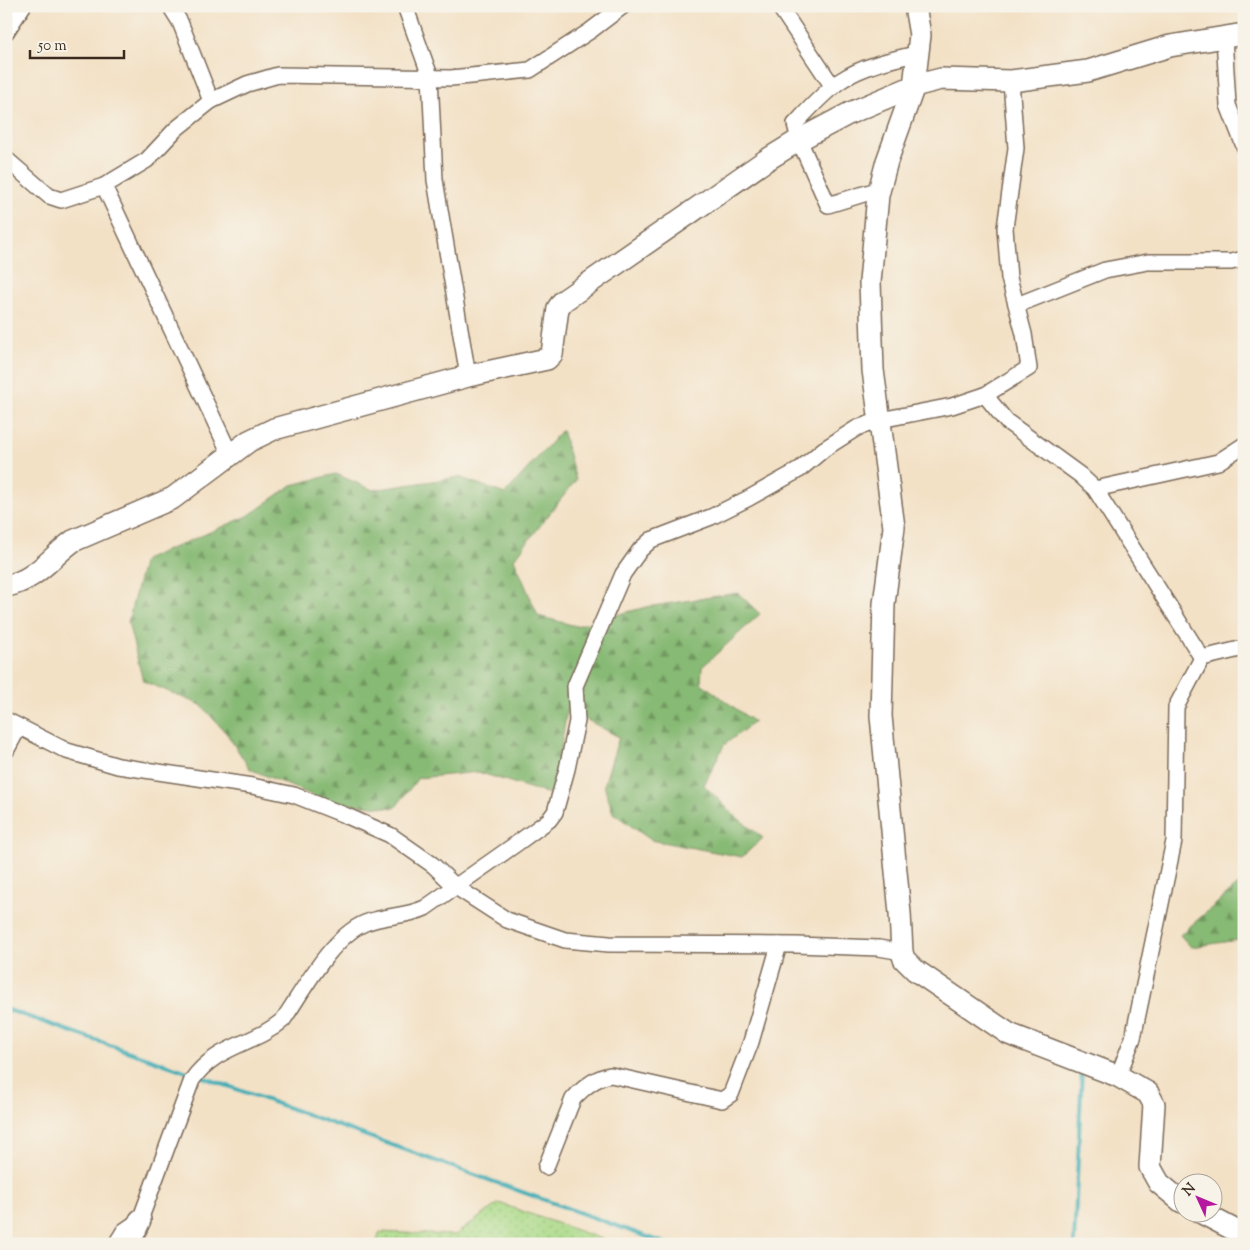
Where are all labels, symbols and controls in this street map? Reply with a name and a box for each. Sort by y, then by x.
scale bar [30,28,124,60]
text: 50 m [37,36,67,57]
north arrow [1172,1172,1222,1222]
text: N [1179,1179,1201,1201]

